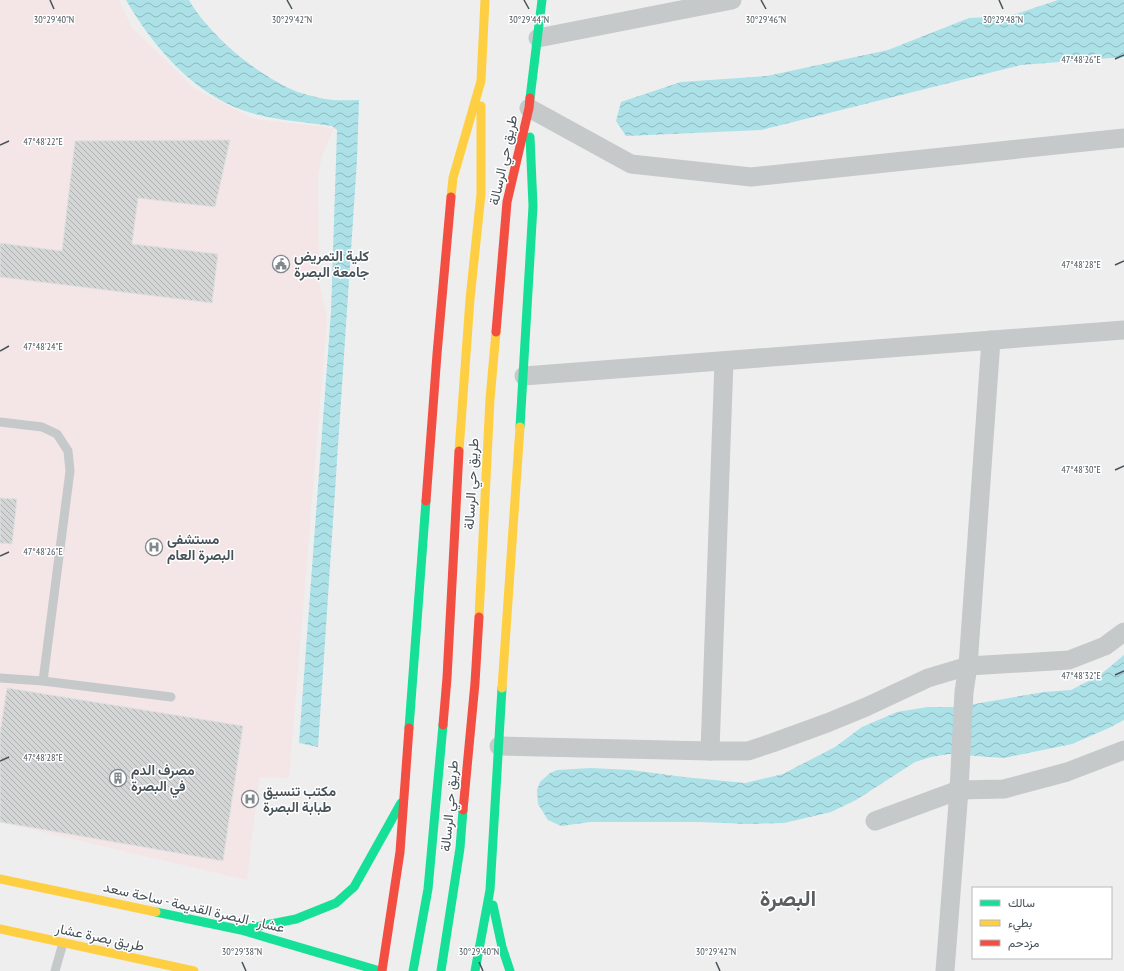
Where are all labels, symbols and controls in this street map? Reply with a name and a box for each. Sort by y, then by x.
text: 30°29'40"N [34,13,74,26]
text: 30°29'42"N [272,13,312,26]
text: 30°29'44"N [509,13,549,26]
text: 30°29'46"N [746,13,786,26]
text: 30°29'48"N [983,13,1023,26]
text: 47°48'26"E [1061,53,1101,66]
street label: طريق حي الرسالة [485,113,524,207]
text: 47°48'22"E [23,135,63,148]
place label: كلية التمريض جامعة البصرة [294,247,370,281]
public building icon: كلية التمريض جامعة البصرة [271,254,291,274]
text: 47°48'28"E [1061,258,1101,271]
text: 47°48'24"E [23,340,63,353]
street label: طريق حي الرسالة [460,438,485,530]
text: 47°48'30"E [1061,463,1101,476]
place label: مستشفى البصرة العام [167,530,234,564]
hospital icon: مستشفى البصرة العام [144,537,164,557]
text: 47°48'26"E [23,545,63,558]
text: 47°48'32"E [1061,669,1101,682]
text: 47°48'28"E [23,751,63,764]
street label: طريق حي الرسالة [436,760,465,853]
place label: مصرف الدم في البصرة [131,761,195,798]
building icon: مصرف الدم في البصرة [108,768,128,788]
place label: مكتب تنسيق طبابة البصرة [263,782,337,816]
hospital icon: مكتب تنسيق طبابة البصرة [240,789,260,809]
street label: عشار - البصرة القديمة - ساحة سعد [102,877,286,937]
district label: البصرة [760,884,816,912]
legend [972,887,1112,959]
text: سالك [1008,895,1035,910]
text: بطيء [1008,915,1032,933]
street label: طريق بصرة عشار [53,919,146,955]
text: مزدحم [1008,935,1039,951]
text: 30°29'38"N [222,945,262,958]
text: 30°29'40"N [459,945,499,958]
text: 30°29'42"N [696,945,736,958]

